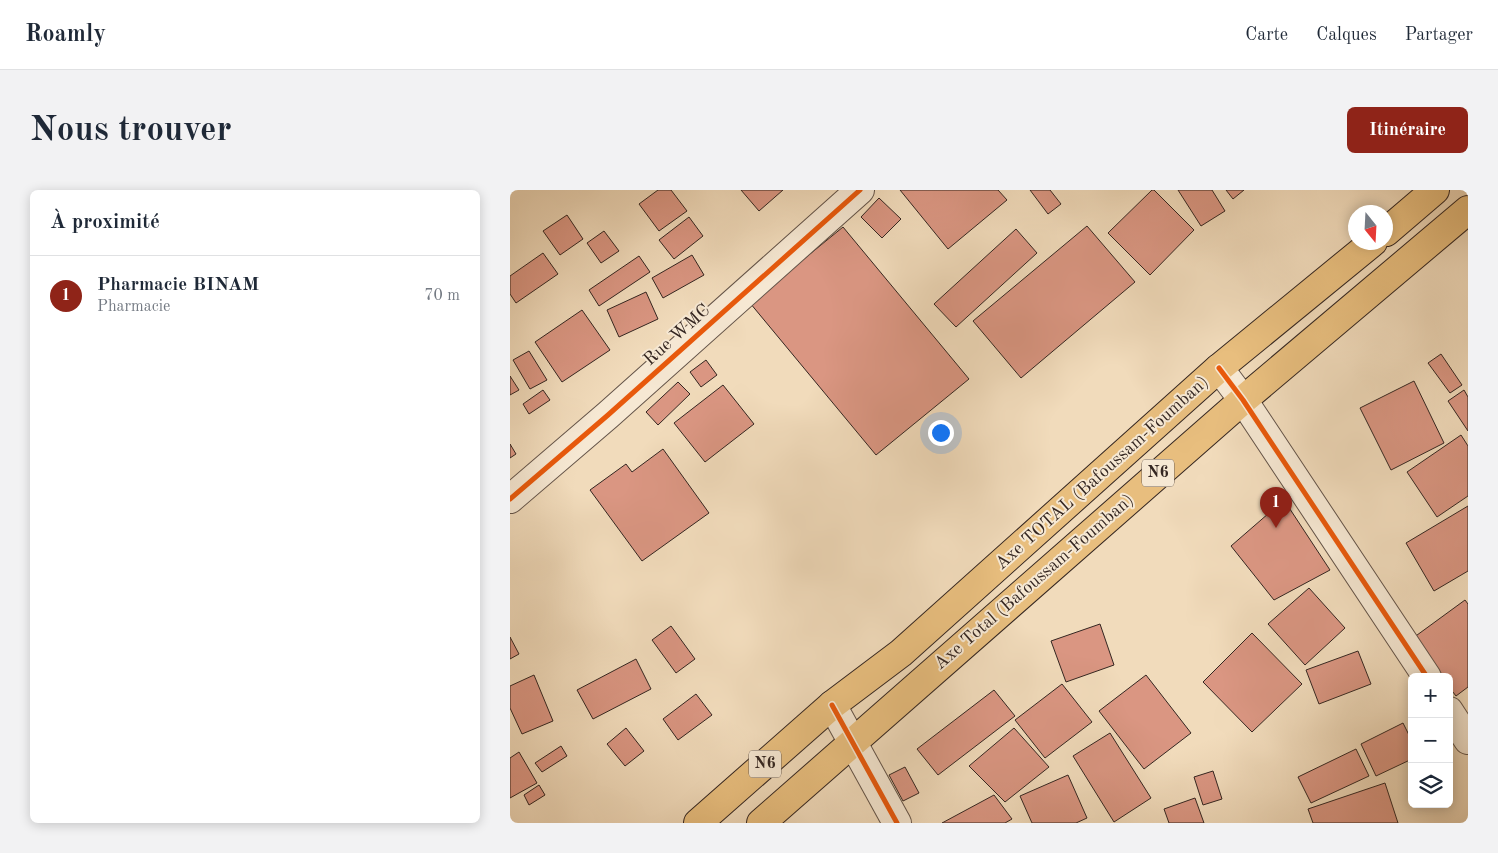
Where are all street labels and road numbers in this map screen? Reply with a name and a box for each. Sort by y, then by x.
street label: Rue WMC [640,301,714,369]
street label: Axe TOTAL (Bafoussam-Foumban) [991,372,1212,573]
road number: N6 [1142,460,1174,486]
street label: Axe Total (Bafoussam-Foumban) [930,490,1137,673]
road number: N6 [749,750,781,778]

